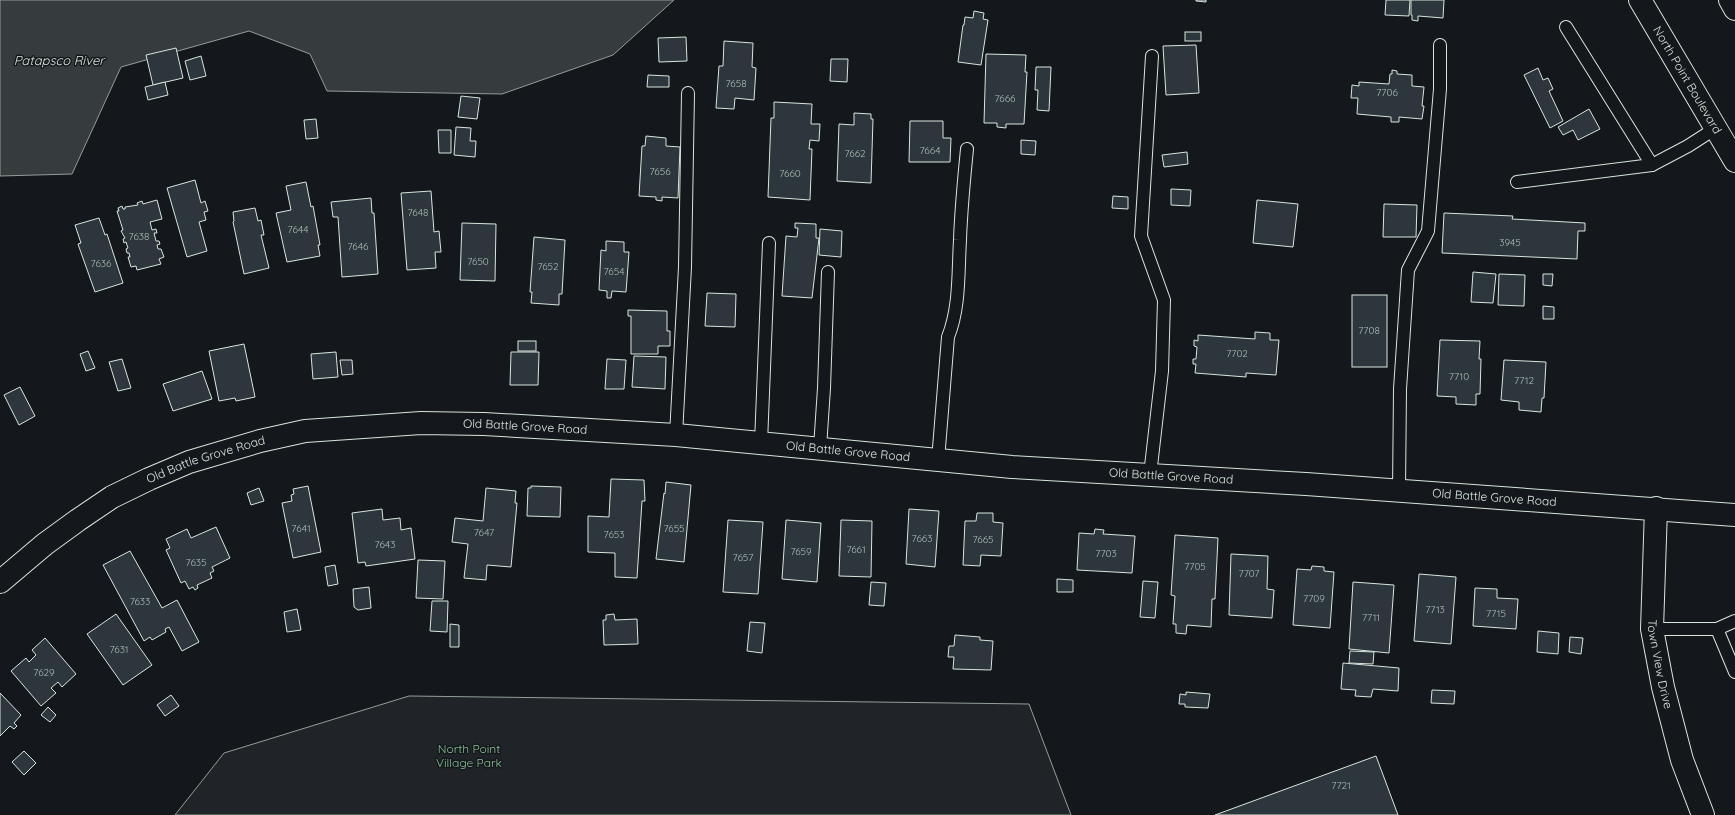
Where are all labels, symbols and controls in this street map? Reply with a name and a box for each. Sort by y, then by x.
street label: North Point Boulevard [1650,23,1725,136]
water label: Patapsco River [14,52,106,68]
house number: 7658 [725,77,747,90]
house number: 7706 [1376,86,1398,99]
house number: 7666 [995,92,1016,105]
house number: 7664 [919,144,941,157]
house number: 7662 [844,147,866,160]
house number: 7656 [649,165,671,178]
house number: 7660 [779,167,801,180]
house number: 7648 [407,206,429,219]
house number: 7644 [288,223,308,236]
house number: 7638 [129,230,149,243]
house number: 3945 [1499,236,1521,249]
house number: 7646 [347,240,369,253]
house number: 7650 [467,255,489,268]
house number: 7636 [91,257,112,270]
house number: 7652 [537,260,559,273]
house number: 7654 [604,265,624,278]
house number: 7708 [1358,324,1380,337]
house number: 7702 [1226,347,1248,360]
house number: 7710 [1449,370,1469,383]
house number: 7712 [1514,374,1534,387]
street label: Old Battle Grove Road [463,416,588,437]
street label: Old Battle Grove Road [144,432,266,486]
street label: Old Battle Grove Road [786,438,911,464]
street label: Old Battle Grove Road [1109,465,1234,487]
street label: Old Battle Grove Road [1432,485,1557,509]
house number: 7641 [291,522,311,535]
house number: 7655 [663,522,685,535]
house number: 7647 [474,526,494,539]
house number: 7653 [604,528,624,541]
house number: 7663 [912,532,932,545]
house number: 7665 [972,533,994,546]
house number: 7643 [375,538,395,551]
house number: 7661 [846,543,866,556]
house number: 7659 [790,545,812,558]
house number: 7703 [1095,547,1117,560]
house number: 7657 [733,551,753,564]
house number: 7635 [186,556,206,569]
house number: 7705 [1184,560,1206,573]
house number: 7707 [1239,567,1259,580]
house number: 7709 [1303,592,1325,605]
house number: 7633 [130,595,150,608]
house number: 7713 [1425,603,1445,616]
house number: 7715 [1486,607,1506,620]
house number: 7711 [1362,611,1380,624]
street label: Town View Drive [1645,619,1676,711]
house number: 7631 [109,643,129,656]
house number: 7629 [33,666,55,679]
park label: North Point Village Park [436,741,502,770]
house number: 7721 [1331,779,1351,792]

